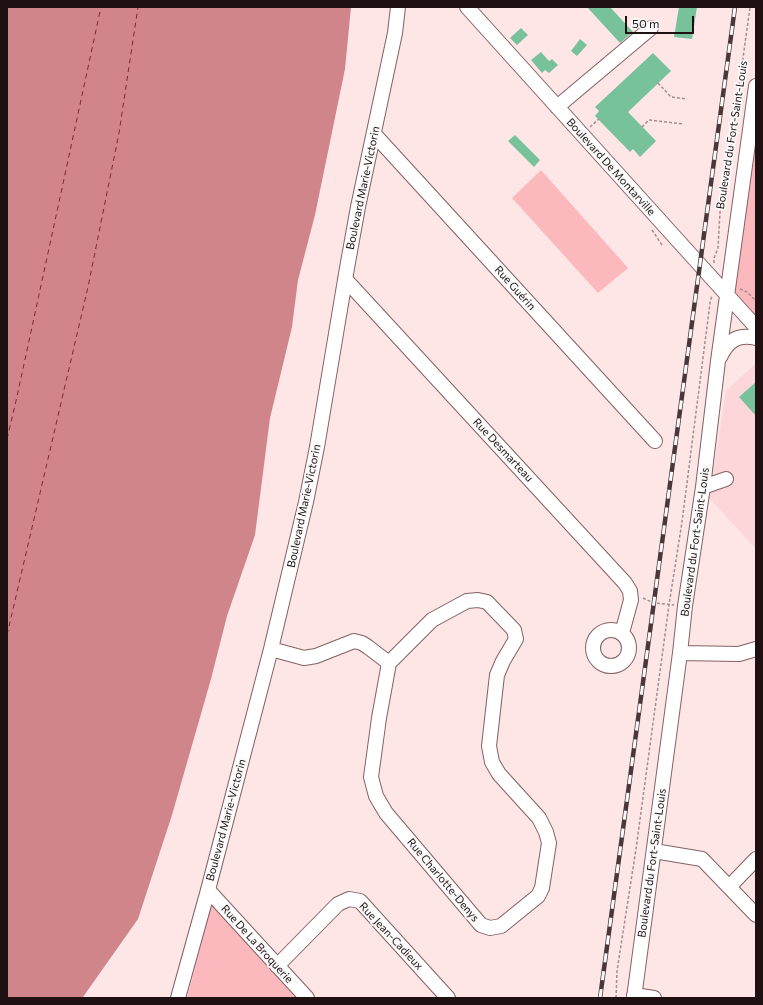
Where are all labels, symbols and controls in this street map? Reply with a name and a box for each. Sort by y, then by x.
scale bar [627,8,696,34]
text: 50 m [632,16,660,30]
street label: Boulevard du Fort-Saint-Louis [714,60,750,210]
street label: Boulevard De Montarville [564,116,658,218]
street label: Boulevard Marie-Victorin [343,125,383,251]
street label: Rue Guérin [492,263,538,313]
street label: Rue Desmarteau [470,415,536,485]
street label: Boulevard Marie-Victorin [284,443,324,569]
street label: Boulevard du Fort-Saint-Louis [678,467,712,617]
street label: Boulevard Marie-Victorin [203,758,249,882]
street label: Boulevard du Fort-Saint-Louis [635,788,669,938]
street label: Rue Charlotte-Denys [404,836,482,924]
street label: Rue Jean-Cadieux [356,900,426,972]
street label: Rue De La Broquerie [218,902,296,986]

